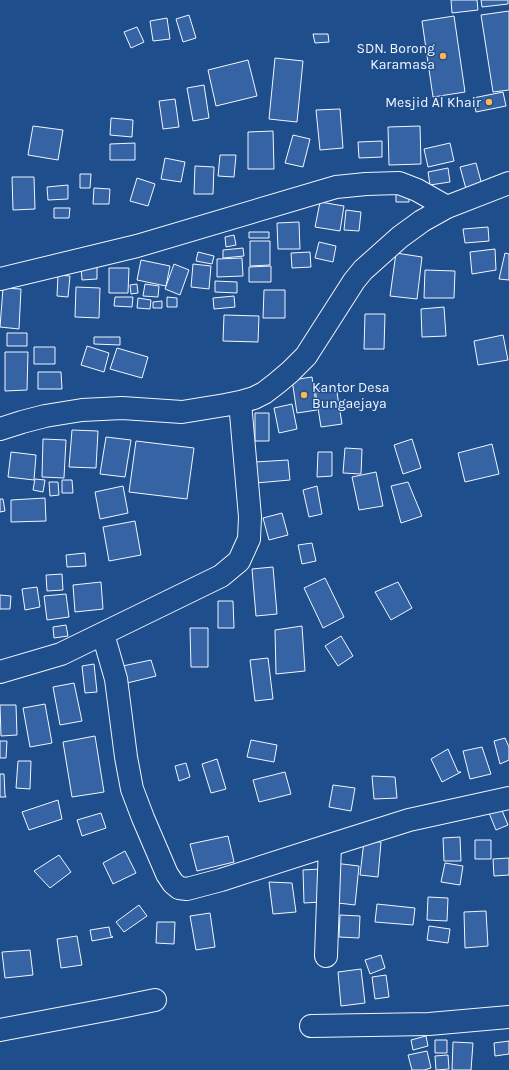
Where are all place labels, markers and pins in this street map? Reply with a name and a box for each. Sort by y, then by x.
place label: SDN. Borong Karamasa [356,40,435,73]
marker: SDN. Borong Karamasa [438,51,448,61]
place label: Mesjid Al Khair [385,94,482,111]
marker: Mesjid Al Khair [484,97,494,107]
place label: Kantor Desa Bungaejaya [312,379,389,412]
marker: Kantor Desa Bungaejaya [299,390,309,400]

